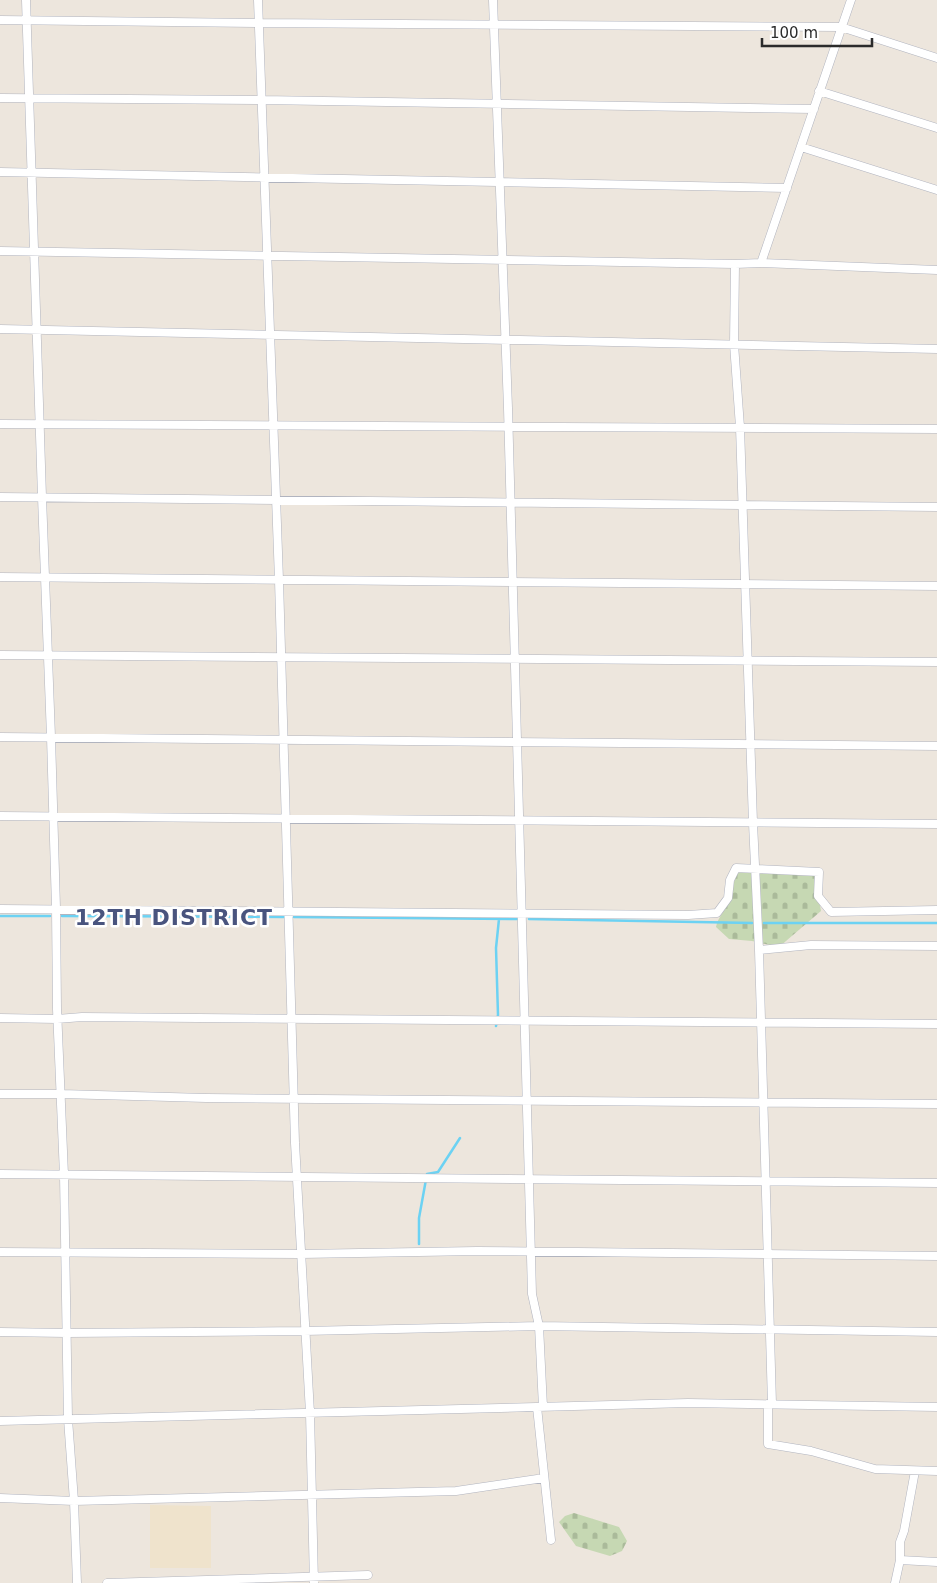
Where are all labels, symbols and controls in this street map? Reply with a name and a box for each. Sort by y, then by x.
scale bar [762,15,872,47]
text: 100 m [770,24,818,42]
district label: 12TH DISTRICT [75,905,273,930]

